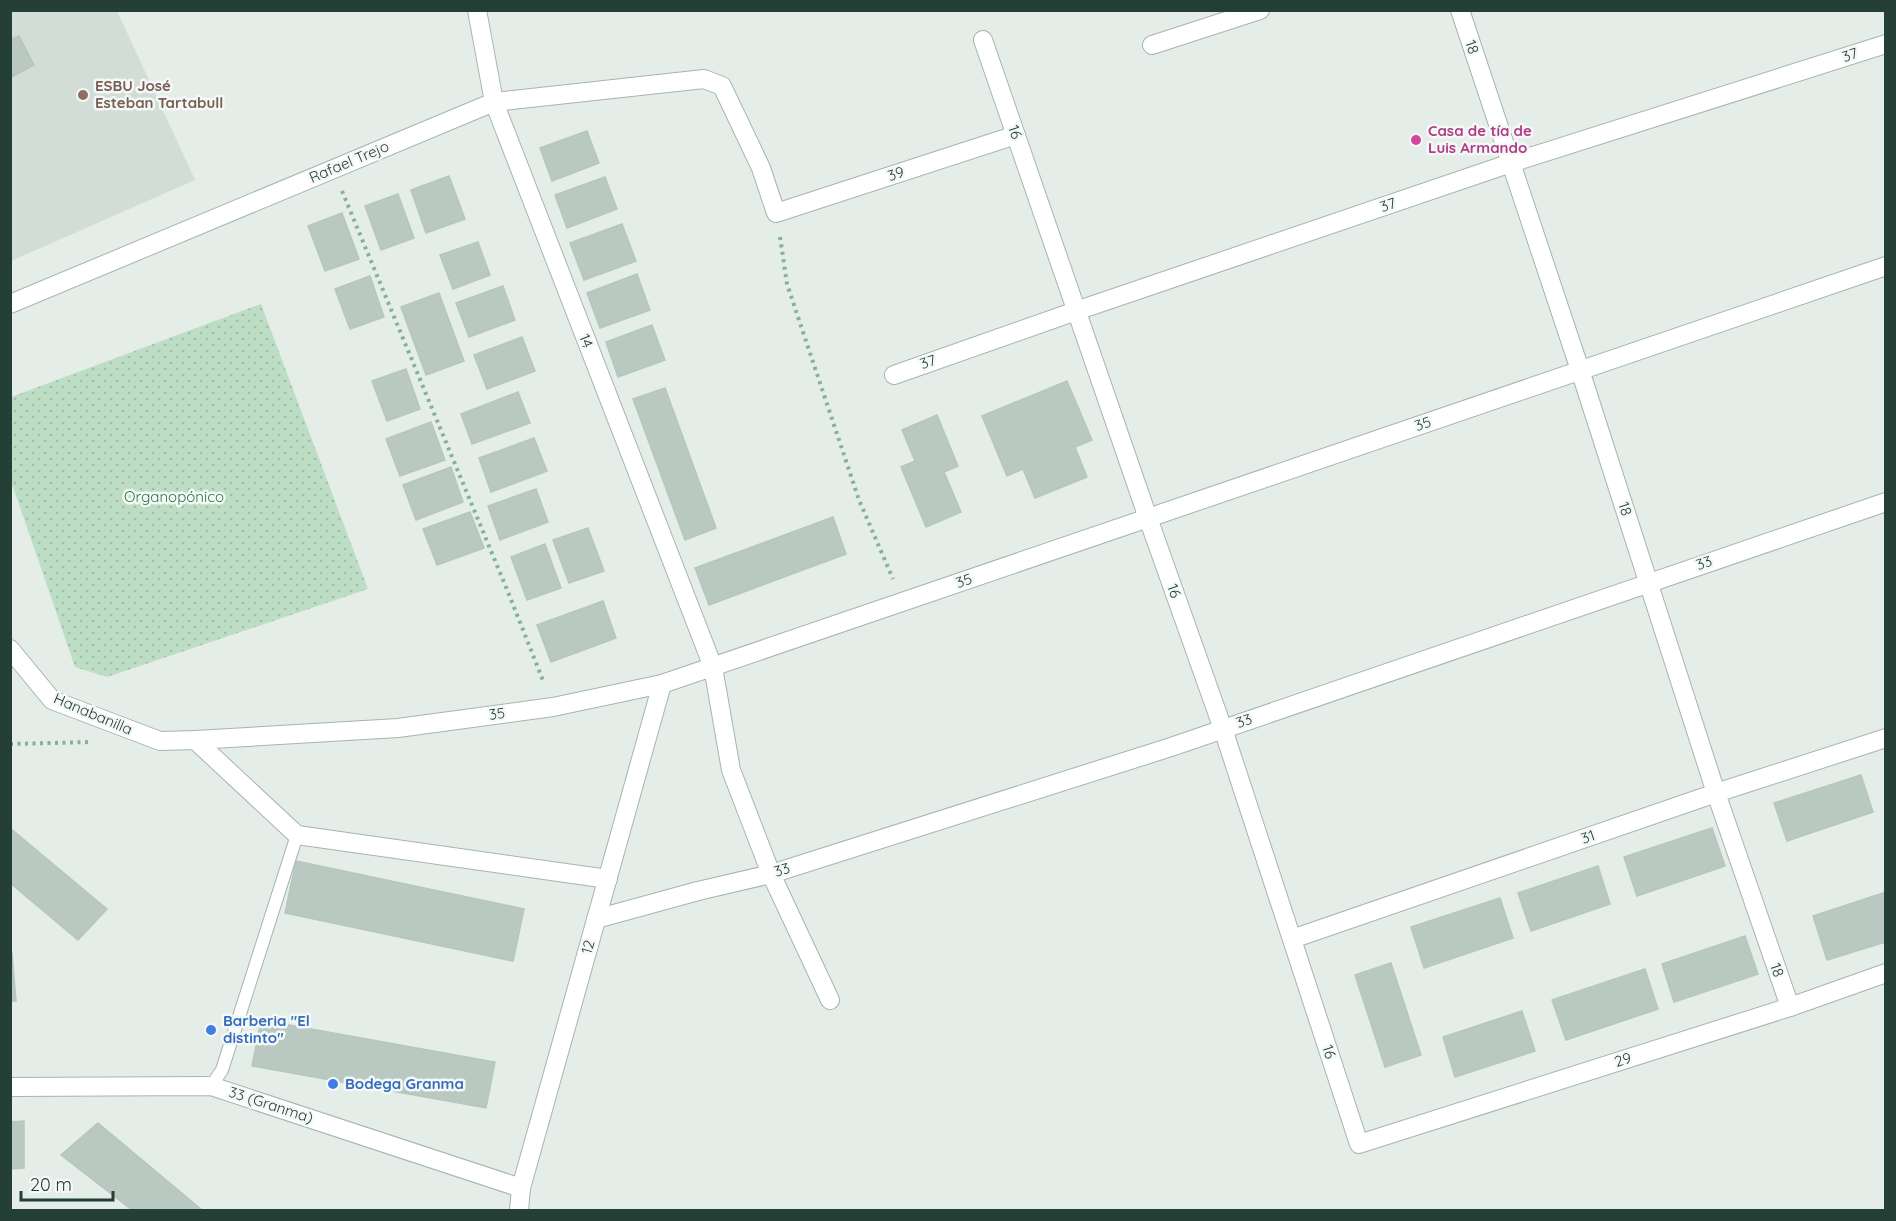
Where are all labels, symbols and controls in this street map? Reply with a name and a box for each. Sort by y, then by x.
street label: 18 [1461,37,1484,56]
street label: 37 [1840,43,1860,66]
place label: ESBU José Esteban Tartabull [95,76,223,112]
marker: ESBU José Esteban Tartabull [76,88,90,102]
place label: Casa de tía de Luis Armando [1428,121,1532,157]
street label: 16 [1004,122,1027,141]
marker: Casa de tía de Luis Armando [1409,133,1423,147]
street label: Rafael Trejo [306,136,392,187]
street label: 39 [885,162,907,185]
street label: 37 [1377,193,1399,216]
street label: 14 [575,331,598,350]
street label: 37 [917,350,939,373]
street label: 35 [1412,412,1434,435]
park label: Organopónico [124,487,224,506]
street label: 18 [1614,499,1637,518]
street label: 33 [1693,551,1714,574]
street label: 35 [953,569,975,592]
street label: 16 [1163,581,1186,600]
street label: Hanabanilla [51,688,135,739]
street label: 35 [488,703,506,724]
street label: 33 [1233,709,1254,732]
street label: 31 [1578,825,1597,848]
street label: 33 [772,858,792,881]
street label: 12 [576,938,599,956]
street label: 18 [1766,960,1789,979]
place label: Barberia "El distinto" [223,1011,310,1047]
marker: Barberia "El distinto" [204,1023,218,1037]
street label: 16 [1318,1042,1341,1061]
street label: 29 [1612,1048,1634,1071]
place label: Bodega Granma [345,1074,464,1093]
marker: Bodega Granma [326,1077,340,1091]
street label: 33 (Granma) [227,1082,316,1127]
scale bar [21,1164,112,1202]
text: 20 m [30,1173,72,1196]

